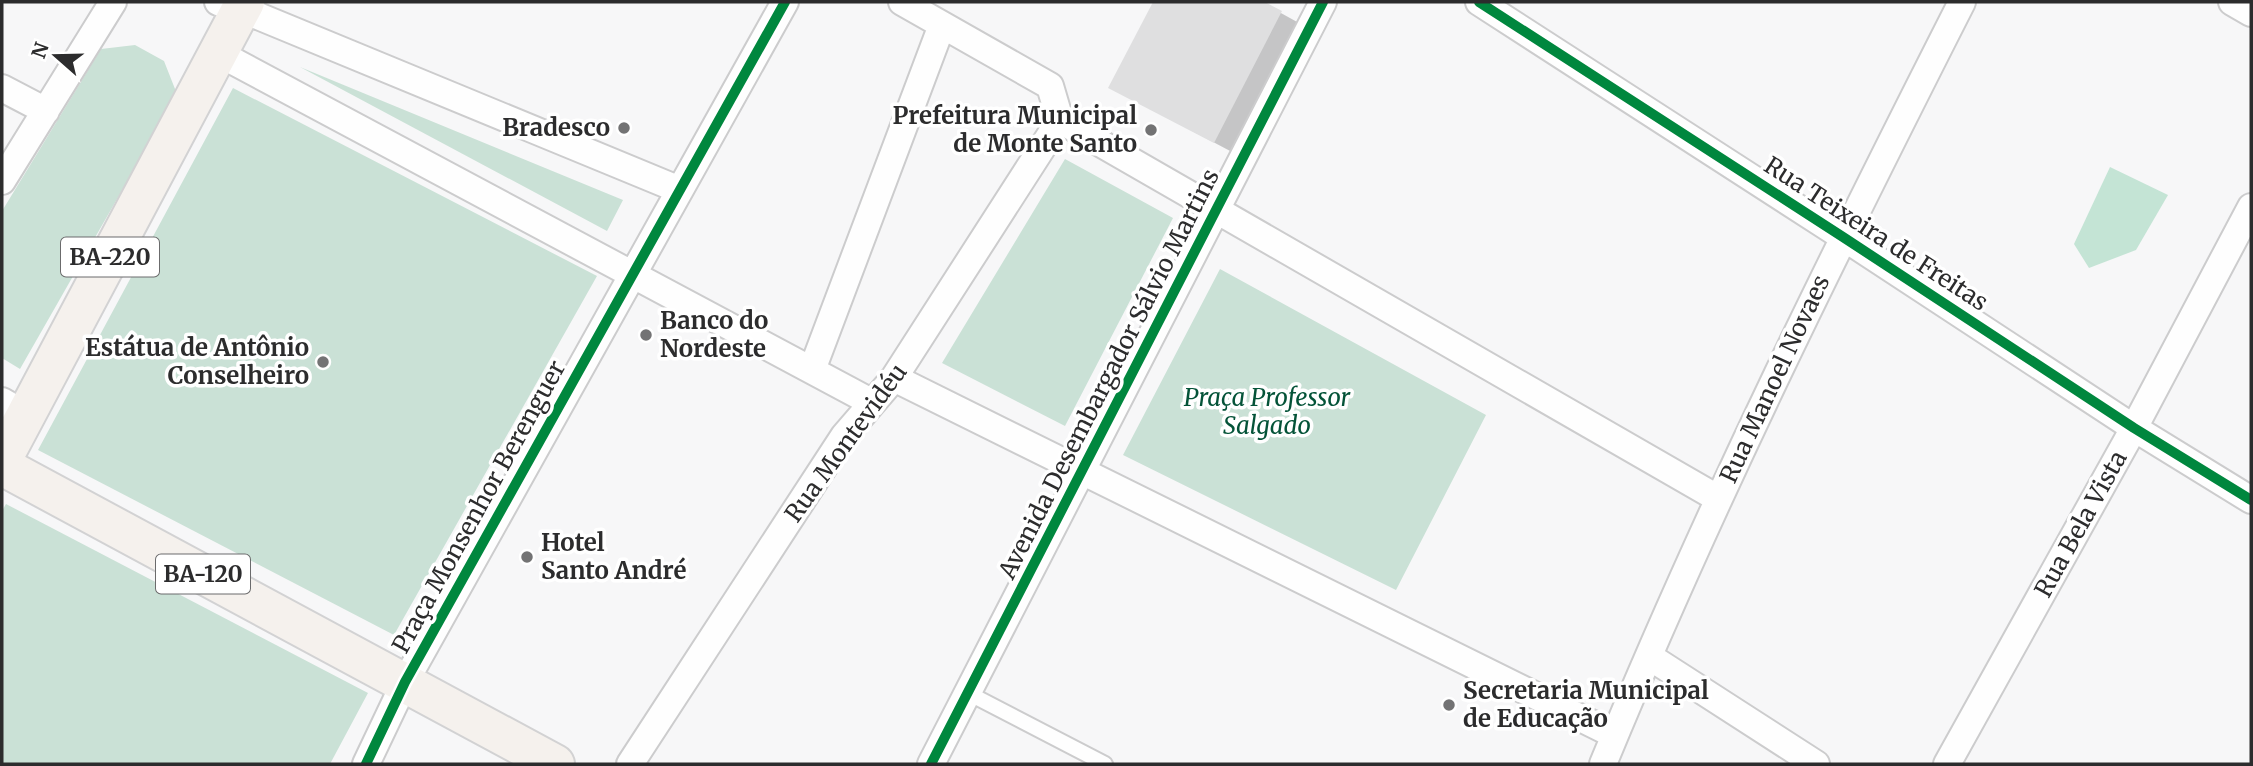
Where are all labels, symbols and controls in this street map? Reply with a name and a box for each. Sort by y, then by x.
north arrow [21,21,91,91]
text: N [26,39,54,61]
place label: Prefeitura Municipal de Monte Santo [892,100,1137,159]
place label: Bradesco [502,112,610,143]
marker: Bradesco [616,120,632,136]
marker: Prefeitura Municipal de Monte Santo [1143,122,1159,138]
street label: Rua Teixeira de Freitas [1758,150,1994,318]
street label: Avenida Desembargador Sálvio Martins [991,164,1226,585]
road number: BA-220 [61,238,159,276]
street label: Rua Manoel Novaes [1713,270,1836,488]
place label: Banco do Nordeste [660,305,768,364]
marker: Banco do Nordeste [638,327,654,343]
place label: Estátua de Antônio Conselheiro [85,332,309,391]
marker: Estátua de Antônio Conselheiro [315,354,331,370]
street label: Praça Monsenhor Berenguer [385,355,572,659]
street label: Rua Montevidéu [778,357,913,528]
park label: Praça Professor Salgado [1184,382,1352,441]
street label: Rua Bela Vista [2028,445,2134,603]
place label: Hotel Santo André [541,527,686,586]
marker: Hotel Santo André [519,549,535,565]
road number: BA-120 [156,554,250,594]
place label: Secretaria Municipal de Educação [1463,675,1709,734]
marker: Secretaria Municipal de Educação [1441,697,1457,713]

